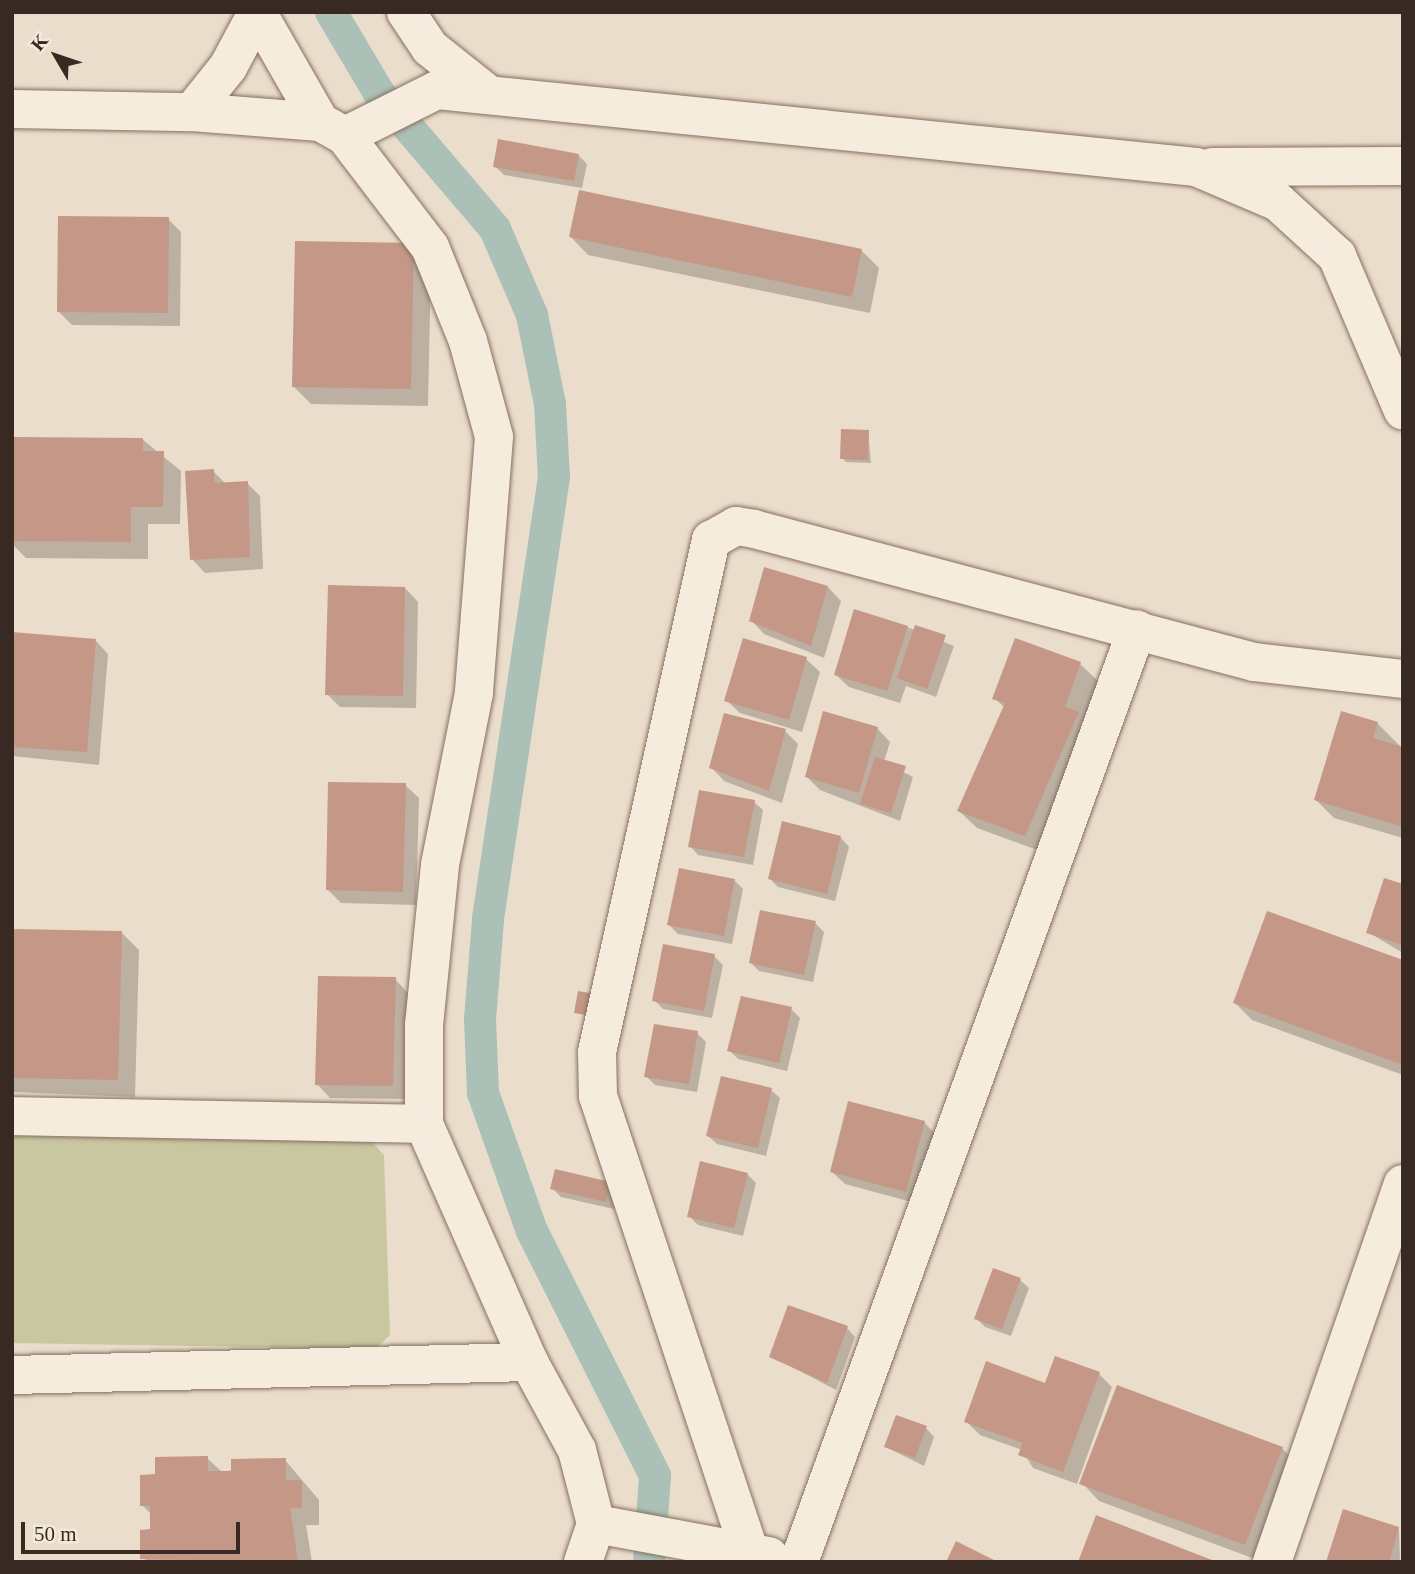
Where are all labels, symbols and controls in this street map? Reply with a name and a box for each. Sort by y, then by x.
north arrow [21,21,91,91]
text: K [26,30,52,55]
scale bar [24,1508,243,1552]
text: 50 m [34,1522,77,1546]

